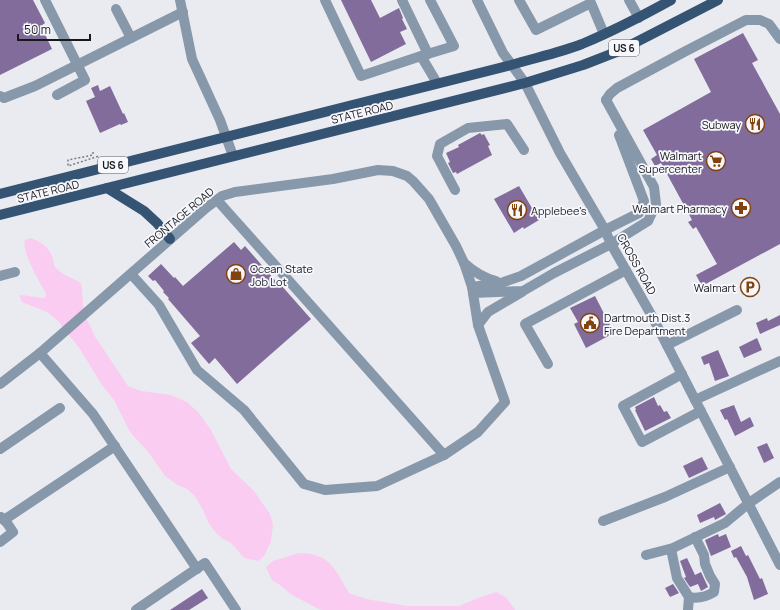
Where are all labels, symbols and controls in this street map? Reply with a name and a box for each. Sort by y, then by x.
scale bar [18,16,90,42]
text: 50 m [24,21,51,38]
road number: US 6 [609,40,639,56]
street label: STATE ROAD [329,97,395,127]
restaurant icon: Subway [744,113,766,135]
place label: Subway [702,117,741,132]
place label: Walmart Supercenter [639,148,702,176]
supermarket icon: Walmart Supercenter [705,150,727,172]
road number: US 6 [98,157,128,173]
street label: STATE ROAD [15,176,81,206]
street label: FRONTAGE ROAD [141,184,217,250]
pharmacy icon: Walmart Pharmacy [730,197,752,219]
restaurant icon: Applebee's [506,199,528,221]
place label: Walmart Pharmacy [632,201,727,216]
place label: Applebee's [531,203,587,218]
street label: CROSS ROAD [614,231,660,297]
place label: Ocean State Job Lot [250,261,314,289]
shop icon: Ocean State Job Lot [225,263,247,285]
parking icon: Walmart [739,276,761,298]
place label: Walmart [694,280,736,295]
place label: Dartmouth Dist.3 Fire Department [604,310,690,338]
public building icon: Dartmouth Dist.3 Fire Department [579,312,601,334]

